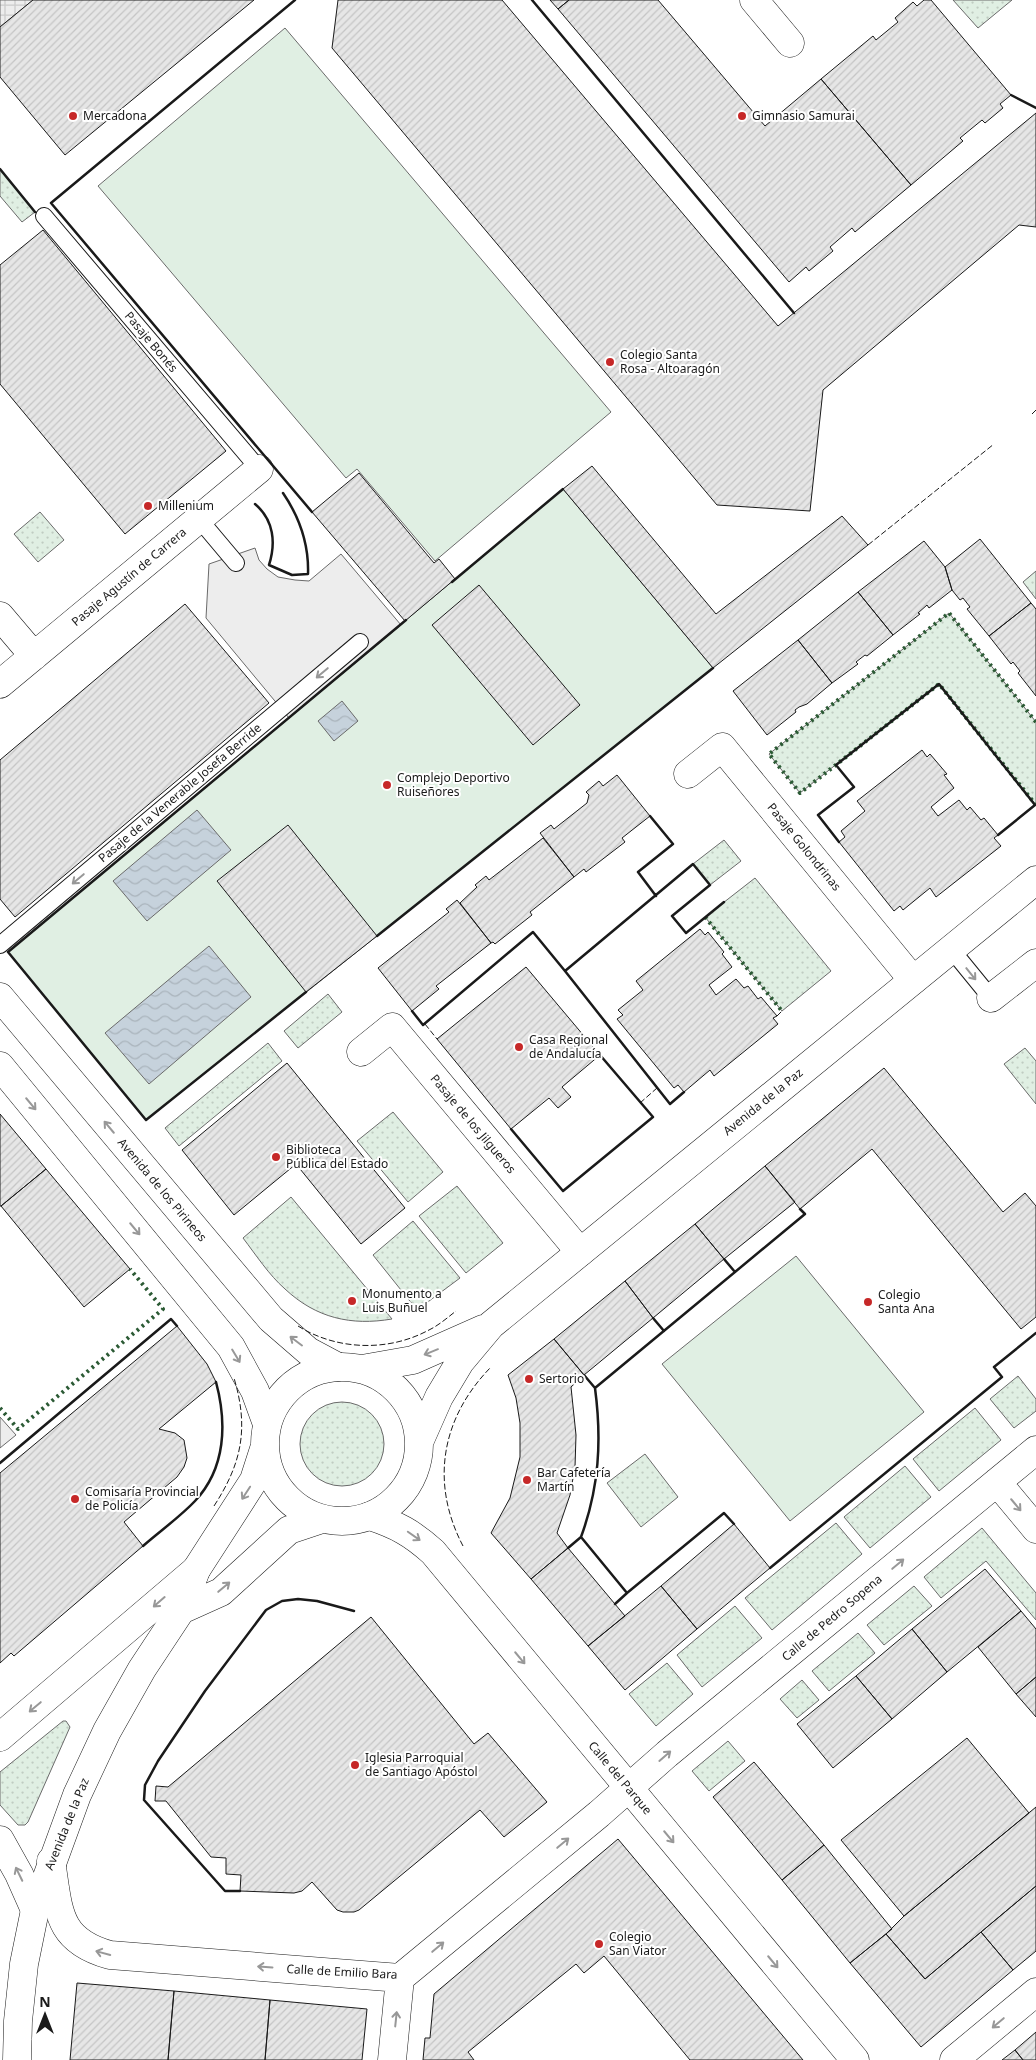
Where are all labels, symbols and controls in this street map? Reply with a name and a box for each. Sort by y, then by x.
place label: Mercadona [83,107,147,124]
place label: Gimnasio Samurai [752,107,855,124]
marker: Mercadona [67,110,79,122]
marker: Gimnasio Samurai [736,110,748,122]
street label: Pasaje Bonés [121,308,182,376]
place label: Colegio Santa Rosa - Altoaragón [620,346,720,377]
marker: Colegio Santa Rosa - Altoaragón [604,356,616,368]
place label: Millenium [158,497,214,514]
marker: Millenium [142,500,154,512]
street label: Pasaje Agustín de Carrera [68,523,190,630]
one-way arrow [316,668,329,679]
street label: Pasaje de la Venerable Josefa Berride [94,719,265,866]
place label: Complejo Deportivo Ruiseñores [397,769,510,800]
marker: Complejo Deportivo Ruiseñores [381,779,393,791]
street label: Pasaje Golondrinas [764,799,845,894]
one-way arrow [71,874,84,885]
one-way arrow [966,967,977,980]
place label: Casa Regional de Andalucía [529,1031,608,1062]
marker: Casa Regional de Andalucía [513,1041,525,1053]
street label: Avenida de la Paz [719,1064,806,1139]
street label: Pasaje de los Jilgueros [427,1070,520,1177]
one-way arrow [26,1097,37,1110]
one-way arrow [104,1121,115,1134]
street label: Avenida de los Pirineos [114,1134,211,1245]
place label: Biblioteca Pública del Estado [286,1141,388,1172]
marker: Biblioteca Pública del Estado [270,1151,282,1163]
one-way arrow [129,1222,140,1235]
place label: Monumento a Luis Buñuel [362,1285,442,1316]
place label: Colegio Santa Ana [878,1286,935,1317]
marker: Monumento a Luis Buñuel [346,1295,358,1307]
marker: Colegio Santa Ana [862,1296,874,1308]
one-way arrow [290,1336,303,1347]
one-way arrow [232,1348,242,1362]
one-way arrow [424,1348,439,1357]
place label: Sertorio [539,1370,584,1387]
marker: Sertorio [523,1373,535,1385]
place label: Bar Cafetería Martín [537,1464,611,1495]
marker: Bar Cafetería Martín [521,1474,533,1486]
place label: Comisaría Provincial de Policía [85,1483,199,1514]
one-way arrow [240,1486,251,1500]
marker: Comisaría Provincial de Policía [69,1493,81,1505]
one-way arrow [1011,1499,1022,1512]
one-way arrow [407,1531,421,1541]
one-way arrow [891,1558,904,1569]
street label: Calle de Pedro Sopena [778,1571,886,1665]
one-way arrow [218,1582,231,1593]
one-way arrow [153,1596,166,1607]
one-way arrow [515,1651,526,1664]
one-way arrow [29,1701,42,1713]
street label: Calle del Parque [585,1737,656,1818]
place label: Iglesia Parroquial de Santiago Apóstol [365,1749,478,1780]
one-way arrow [658,1751,671,1762]
marker: Iglesia Parroquial de Santiago Apóstol [349,1759,361,1771]
street label: Avenida de la Paz [40,1775,93,1872]
one-way arrow [663,1830,674,1843]
one-way arrow [557,1838,570,1849]
one-way arrow [13,1867,23,1882]
place label: Colegio San Viator [609,1928,666,1959]
marker: Colegio San Viator [593,1938,605,1950]
one-way arrow [431,1942,444,1953]
one-way arrow [95,1948,111,1957]
one-way arrow [767,1955,778,1968]
street label: Calle de Emilio Bara [286,1960,398,1983]
one-way arrow [257,1963,273,1972]
north arrow [20,1990,70,2040]
text: N [39,1992,51,2011]
one-way arrow [391,2011,401,2027]
one-way arrow [992,2017,1005,2028]

